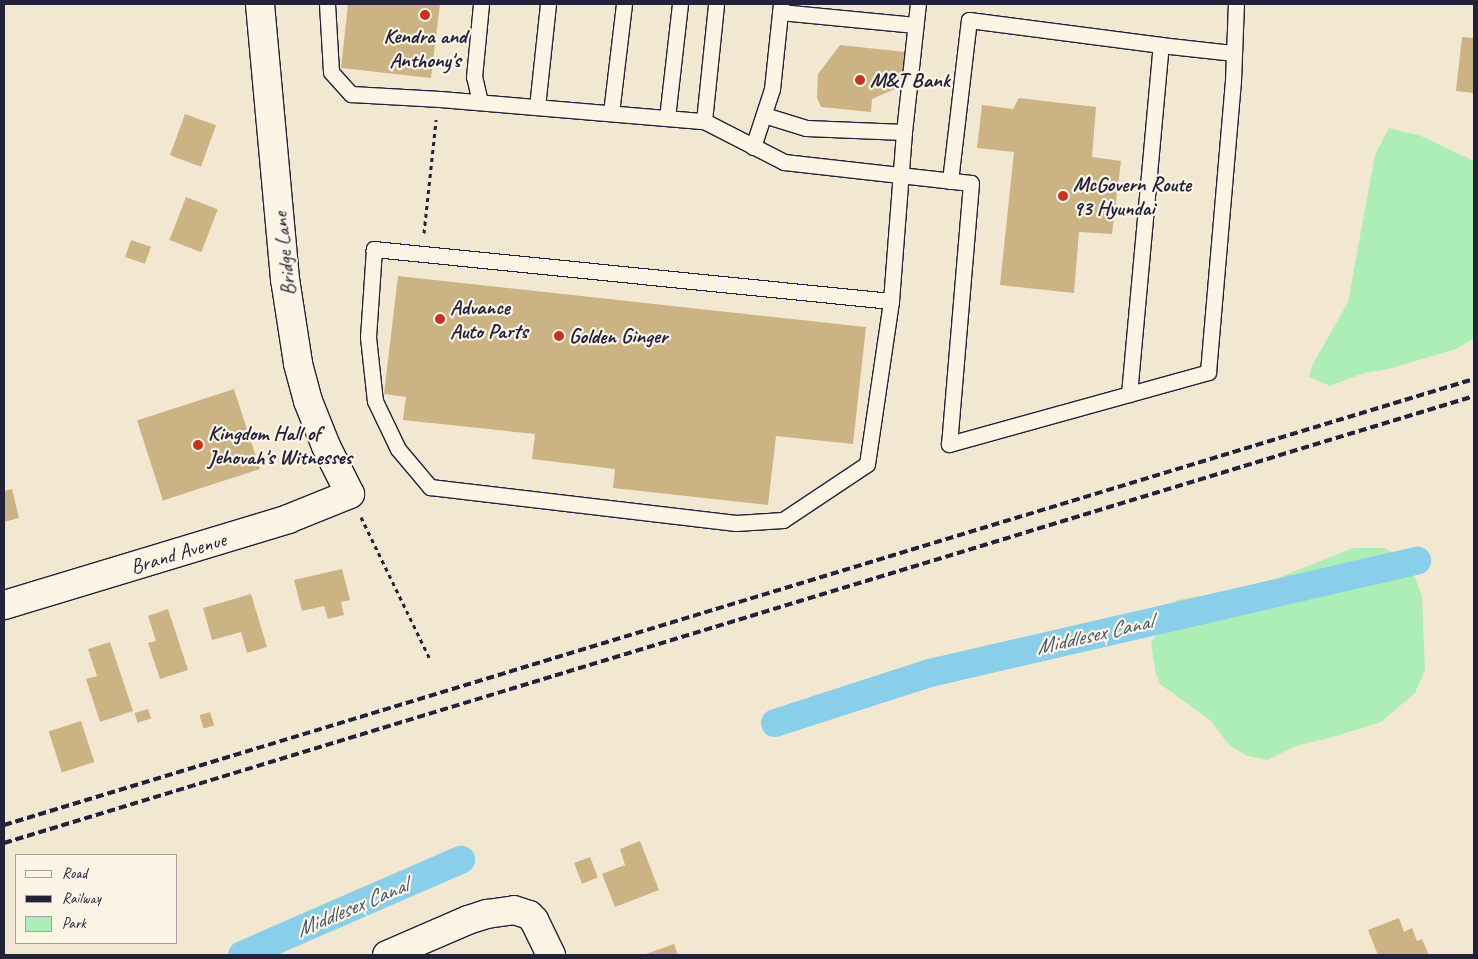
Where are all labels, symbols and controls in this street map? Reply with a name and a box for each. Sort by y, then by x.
marker: Kendra and Anthony's [419,9,431,21]
place label: Kendra and Anthony's [383,23,467,73]
place label: M&T Bank [870,67,950,93]
marker: M&T Bank [854,74,866,86]
place label: McGovern Route 93 Hyundai [1073,171,1191,221]
marker: McGovern Route 93 Hyundai [1057,190,1069,202]
street label: Bridge Lane [267,211,301,297]
place label: Advance Auto Parts [450,294,528,344]
marker: Advance Auto Parts [434,313,446,325]
place label: Golden Ginger [569,323,667,349]
marker: Golden Ginger [553,330,565,342]
place label: Kingdom Hall of Jehovah's Witnesses [208,420,352,470]
marker: Kingdom Hall of Jehovah's Witnesses [192,439,204,451]
street label: Brand Avenue [127,527,229,579]
water label: Middlesex Canal [1033,609,1155,661]
legend [15,854,178,944]
text: Road [62,864,87,883]
water label: Middlesex Canal [292,873,412,943]
text: Railway [62,889,101,908]
text: Park [62,914,86,933]

